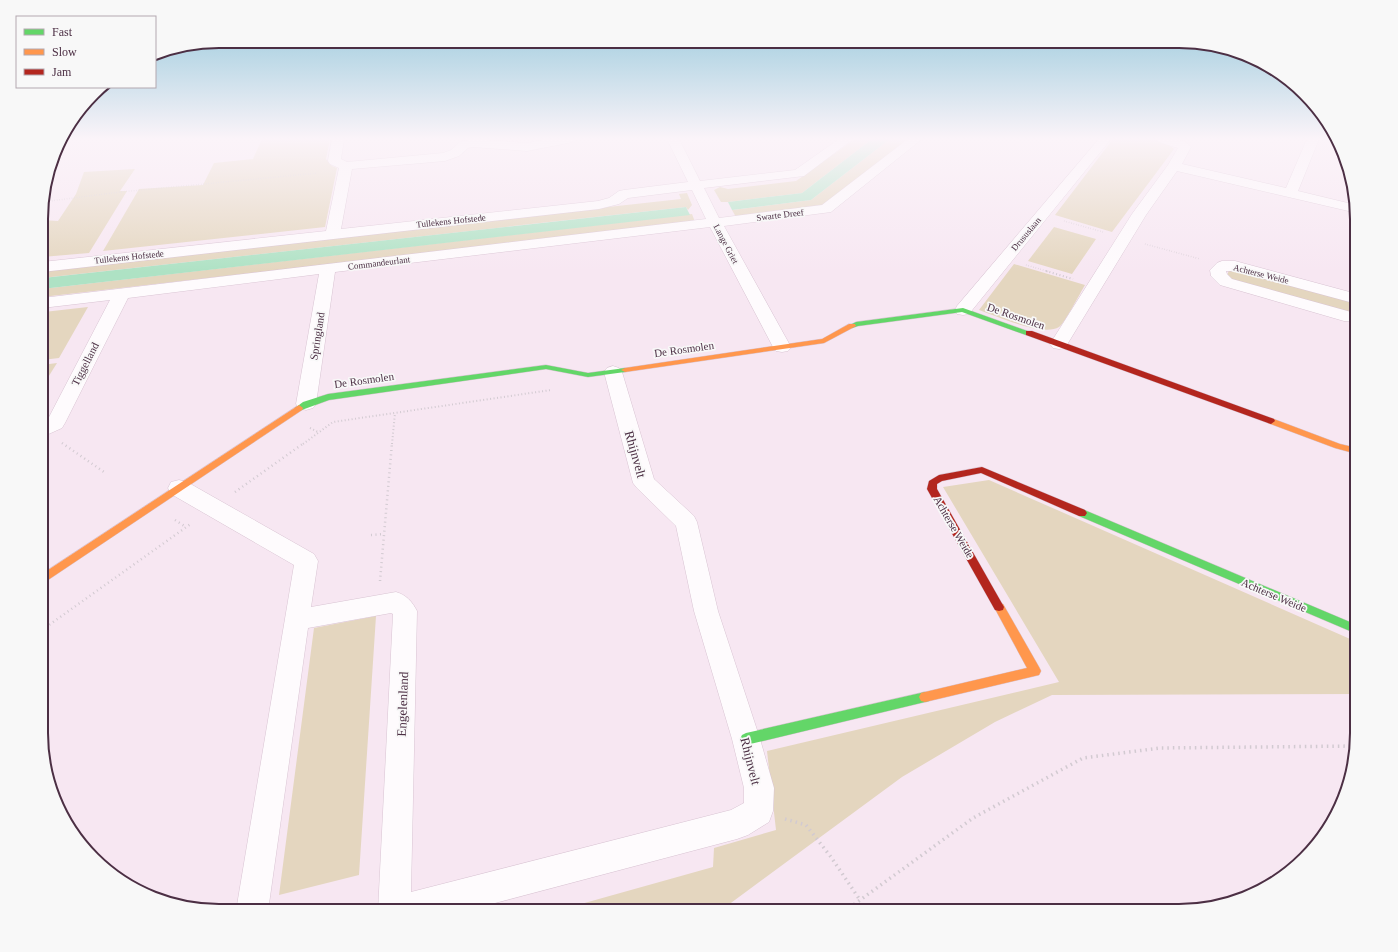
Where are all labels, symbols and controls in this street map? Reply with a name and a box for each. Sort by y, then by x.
legend [16,16,156,88]
text: Fast [52,25,73,39]
text: Slow [52,45,77,59]
text: Jam [52,65,72,79]
street label: Swarte Dreef [756,207,804,223]
street label: Tullekens Hofstede [416,212,486,230]
street label: Drususlaan [1009,215,1043,253]
street label: Lange Griet [711,223,741,266]
street label: Tullekens Hofstede [94,248,164,266]
street label: Commandeurlant [347,254,411,272]
street label: Achterse Weide [1232,262,1290,286]
street label: De Rosmolen [986,301,1047,332]
street label: Springland [307,311,327,361]
street label: De Rosmolen [653,339,715,359]
street label: Tiggelland [69,340,101,388]
street label: De Rosmolen [333,370,395,390]
street label: Rhijnvelt [622,429,650,480]
street label: Achterse Weide [931,494,977,560]
street label: Achterse Weide [1240,576,1308,614]
street label: Engelenland [394,671,411,737]
street label: Rhijnvelt [737,736,764,787]

